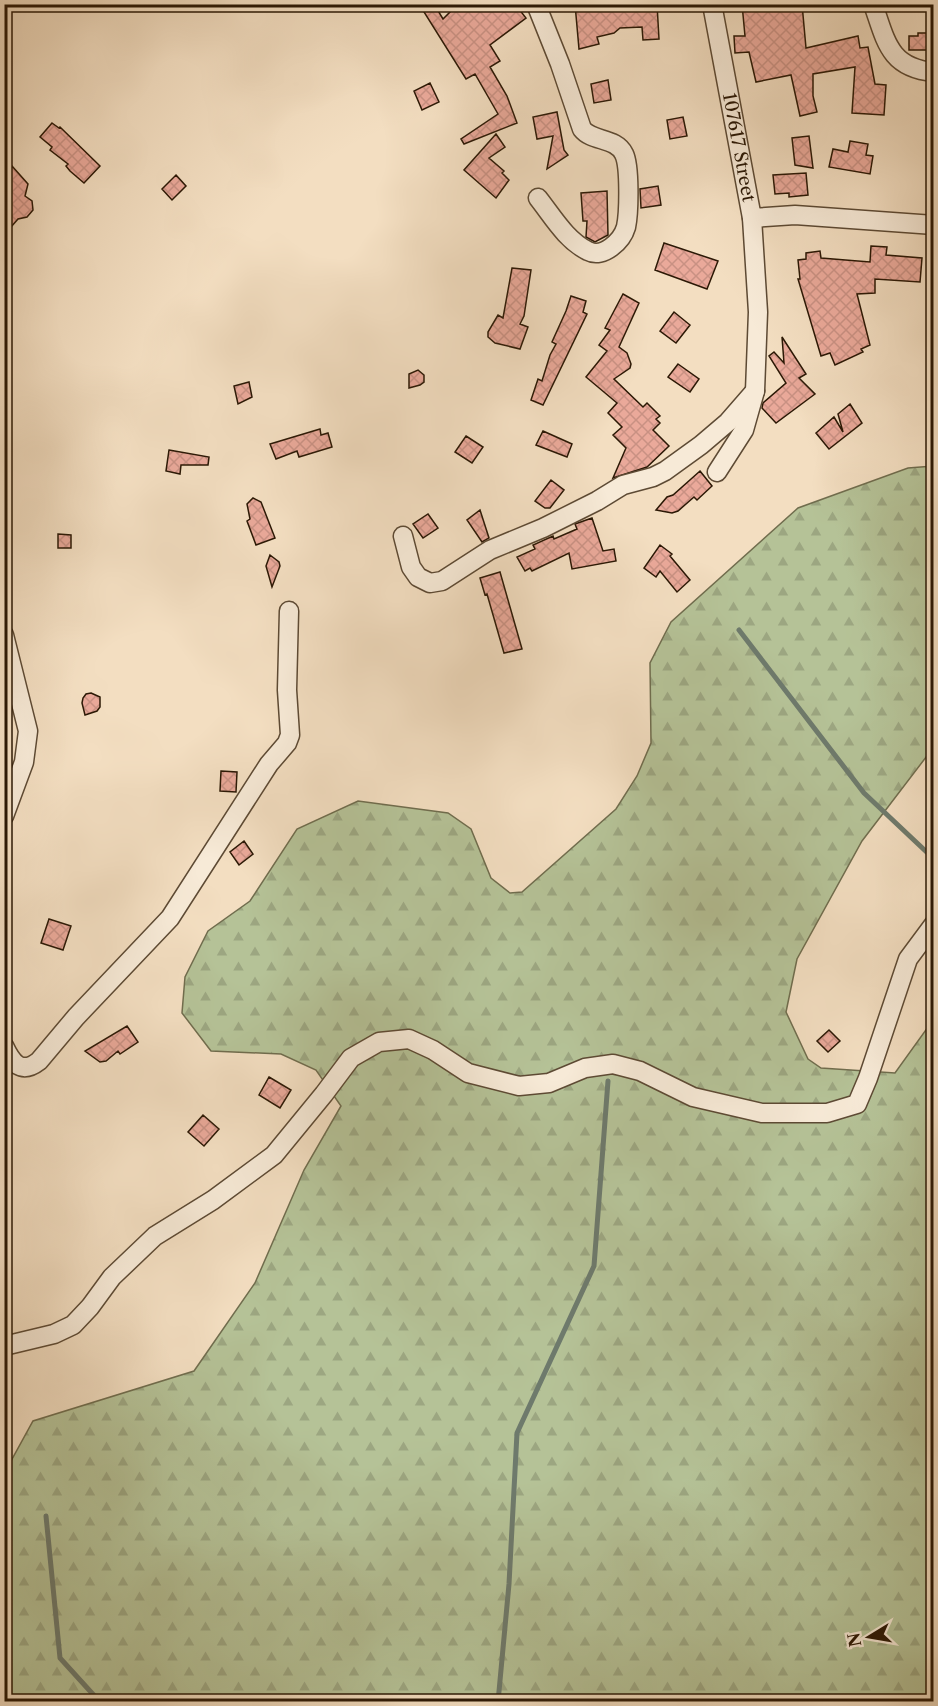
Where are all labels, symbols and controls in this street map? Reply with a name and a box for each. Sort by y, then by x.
street label: 107617 Street [718,91,760,204]
north arrow [839,1607,899,1667]
text: N [843,1631,865,1649]

